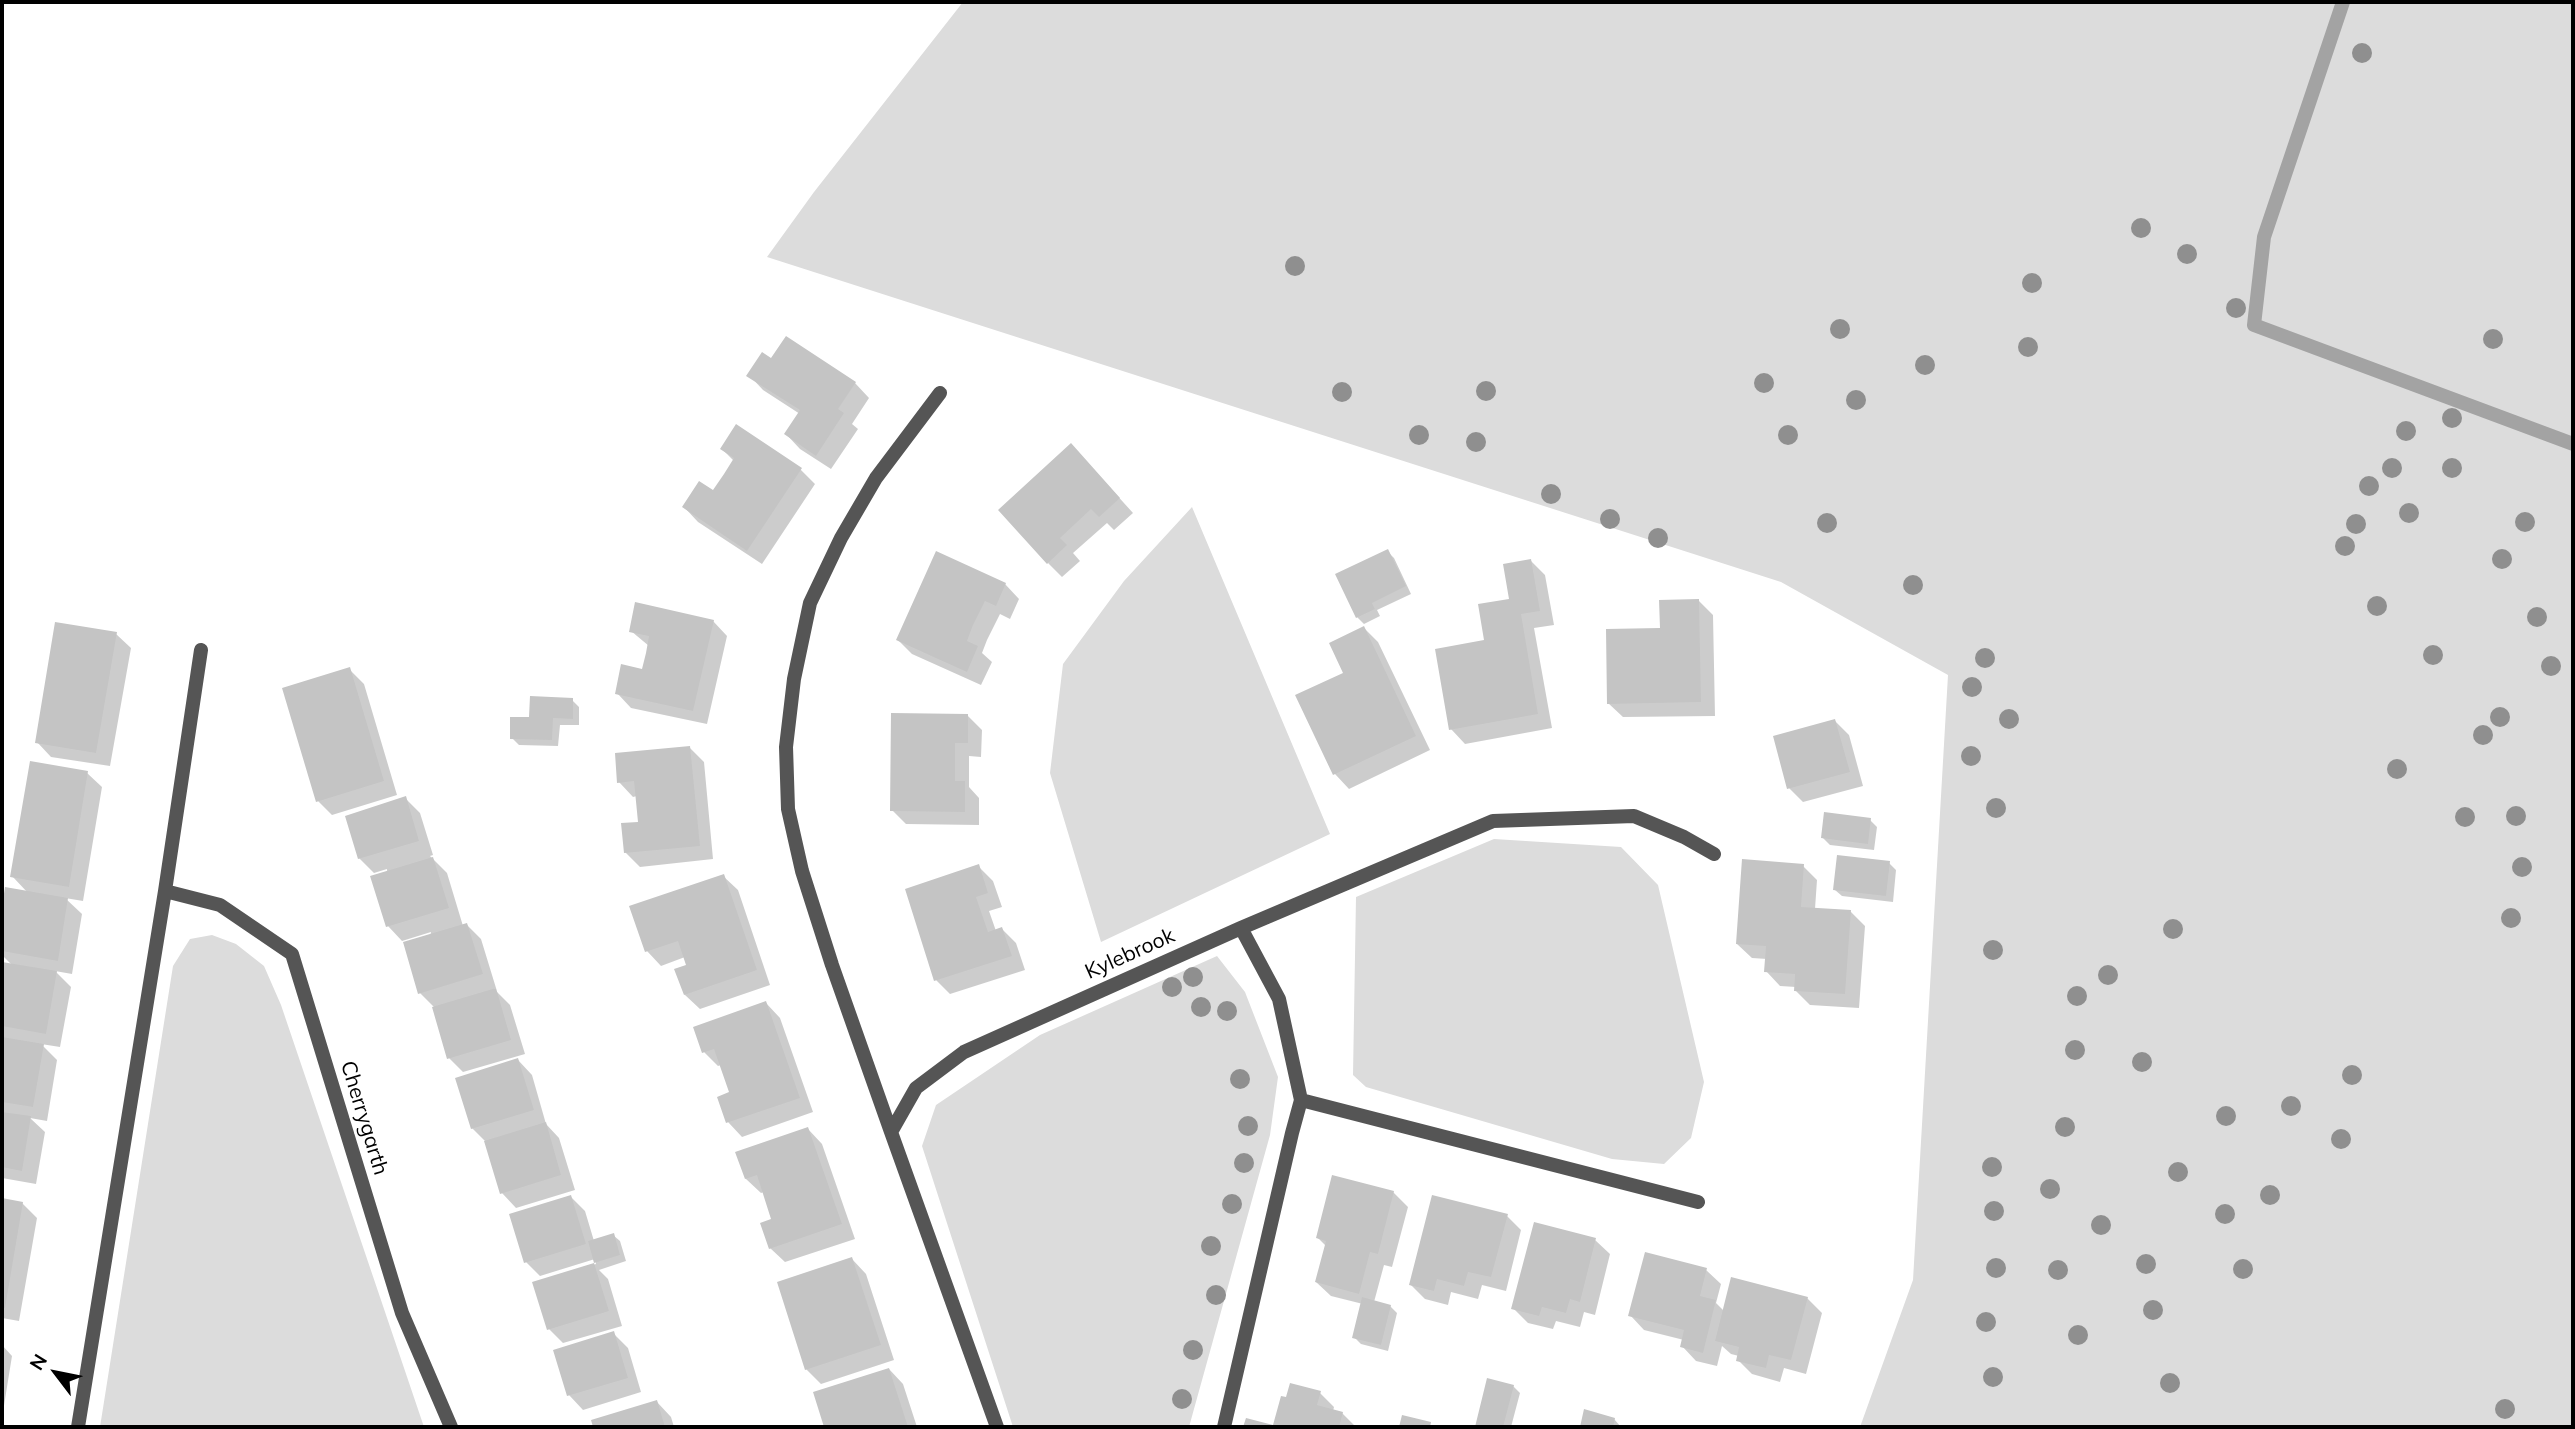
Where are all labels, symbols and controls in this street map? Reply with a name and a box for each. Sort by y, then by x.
street label: Kylebrook [1081,923,1179,985]
street label: Cherrygarth [335,1058,393,1178]
north arrow [21,1338,91,1408]
text: N [24,1349,52,1374]

